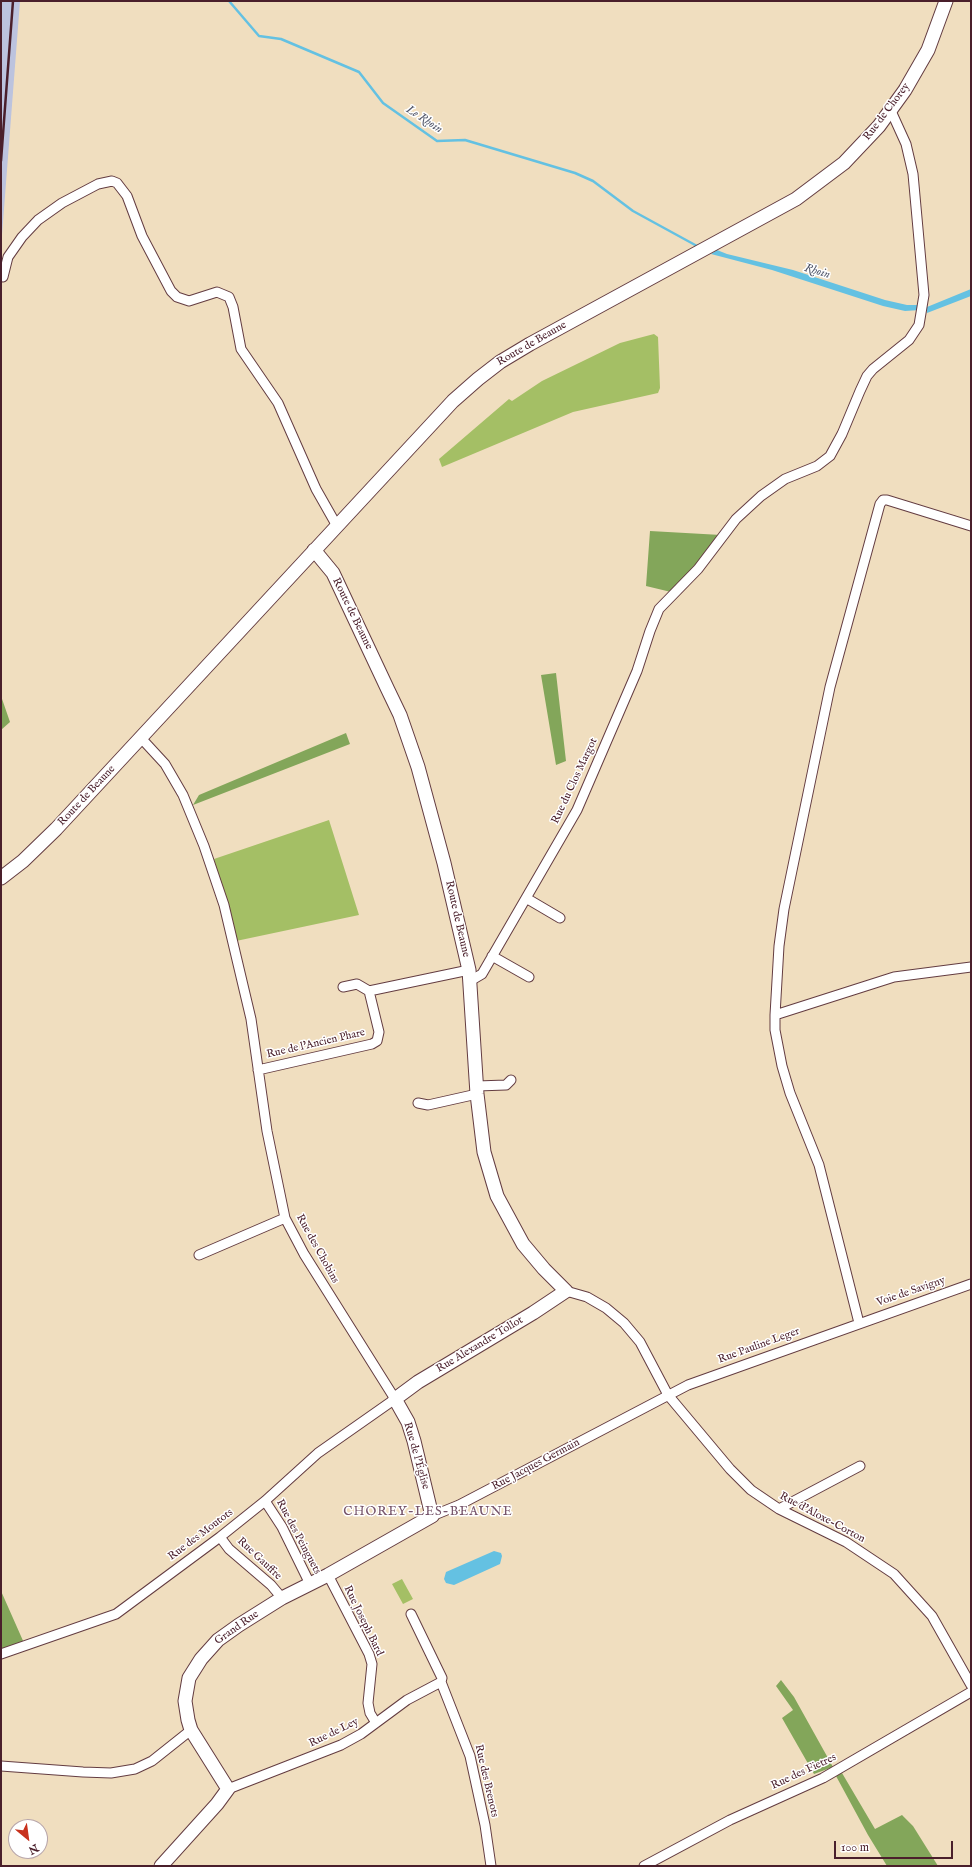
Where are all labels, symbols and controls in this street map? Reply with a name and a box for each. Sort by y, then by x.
street label: Rue de Chorey [861,81,913,143]
water label: Le Rhoin [403,103,445,137]
water label: Rhoin [802,261,832,283]
street label: Route de Beaune [495,319,569,369]
street label: Route de Beaune [329,576,375,652]
street label: Rue du Clos Margot [549,736,601,826]
street label: Route de Beaune [56,763,118,829]
street label: Route de Beaune [442,879,472,959]
street label: Rue de l'Ancien Phare [265,1026,367,1062]
street label: Rue des Chobins [293,1212,341,1286]
street label: Voie de Savigny [875,1274,947,1310]
street label: Rue Alexandre Tollot [434,1314,526,1376]
street label: Rue Pauline Leger [717,1325,801,1367]
street label: Rue de l'Église [400,1421,432,1491]
street label: Rue Jacques Germain [490,1436,582,1494]
street label: Rue d'Aloxe-Corton [777,1490,867,1546]
street label: Rue des Peinguets [273,1497,323,1577]
district label: CHOREY-LES-BEAUNE [343,1504,513,1520]
street label: Rue des Moutots [166,1506,236,1564]
street label: Rue Gauffre [234,1535,284,1583]
street label: Rue Joseph Bard [340,1584,386,1658]
street label: Grand Rue [212,1608,262,1648]
street label: Rue de Ley [307,1715,361,1751]
street label: Rue des Brenots [471,1743,501,1819]
street label: Rue des Fietres [769,1751,839,1793]
north arrow [8,1819,48,1859]
scale bar [836,1833,955,1859]
text: N [26,1840,41,1857]
text: 100 m [841,1840,869,1855]

